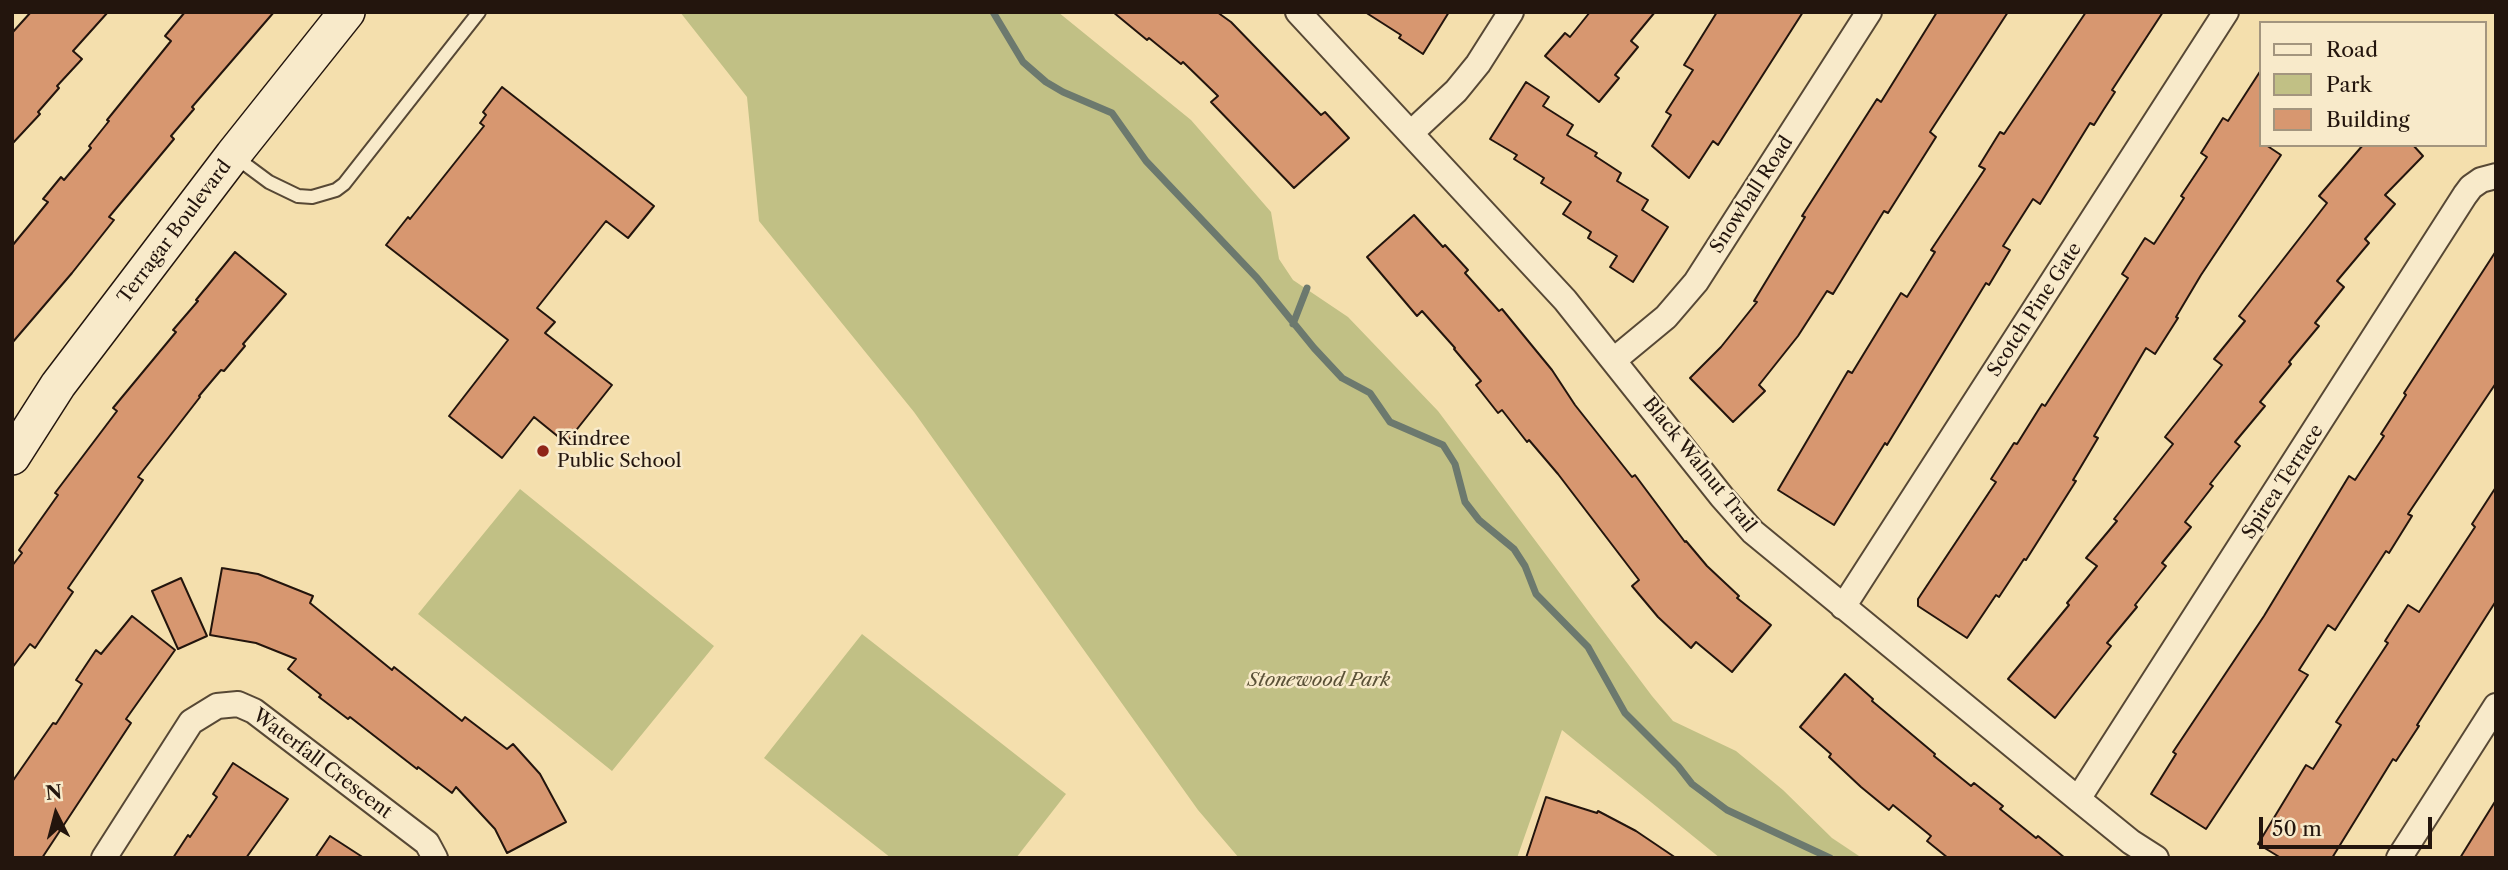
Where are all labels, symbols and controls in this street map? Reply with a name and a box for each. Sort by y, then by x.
legend [2260,21,2487,147]
text: Road [2326,37,2378,62]
text: Park [2326,72,2372,97]
text: Building [2326,107,2410,132]
street label: Snowball Road [1706,132,1798,258]
street label: Terragar Boulevard [114,156,236,308]
street label: Scotch Pine Gate [1983,239,2087,381]
street label: Black Walnut Trail [1637,393,1761,537]
street label: Spirea Terrace [2238,420,2328,544]
place label: Kindree Public School [557,429,681,473]
marker: Kindree Public School [535,443,551,459]
park label: Stonewood Park [1248,670,1390,692]
street label: Waterfall Crescent [248,704,396,824]
north arrow [21,779,91,849]
text: N [44,780,63,805]
scale bar [2263,804,2436,848]
text: 50 m [2272,816,2322,841]

